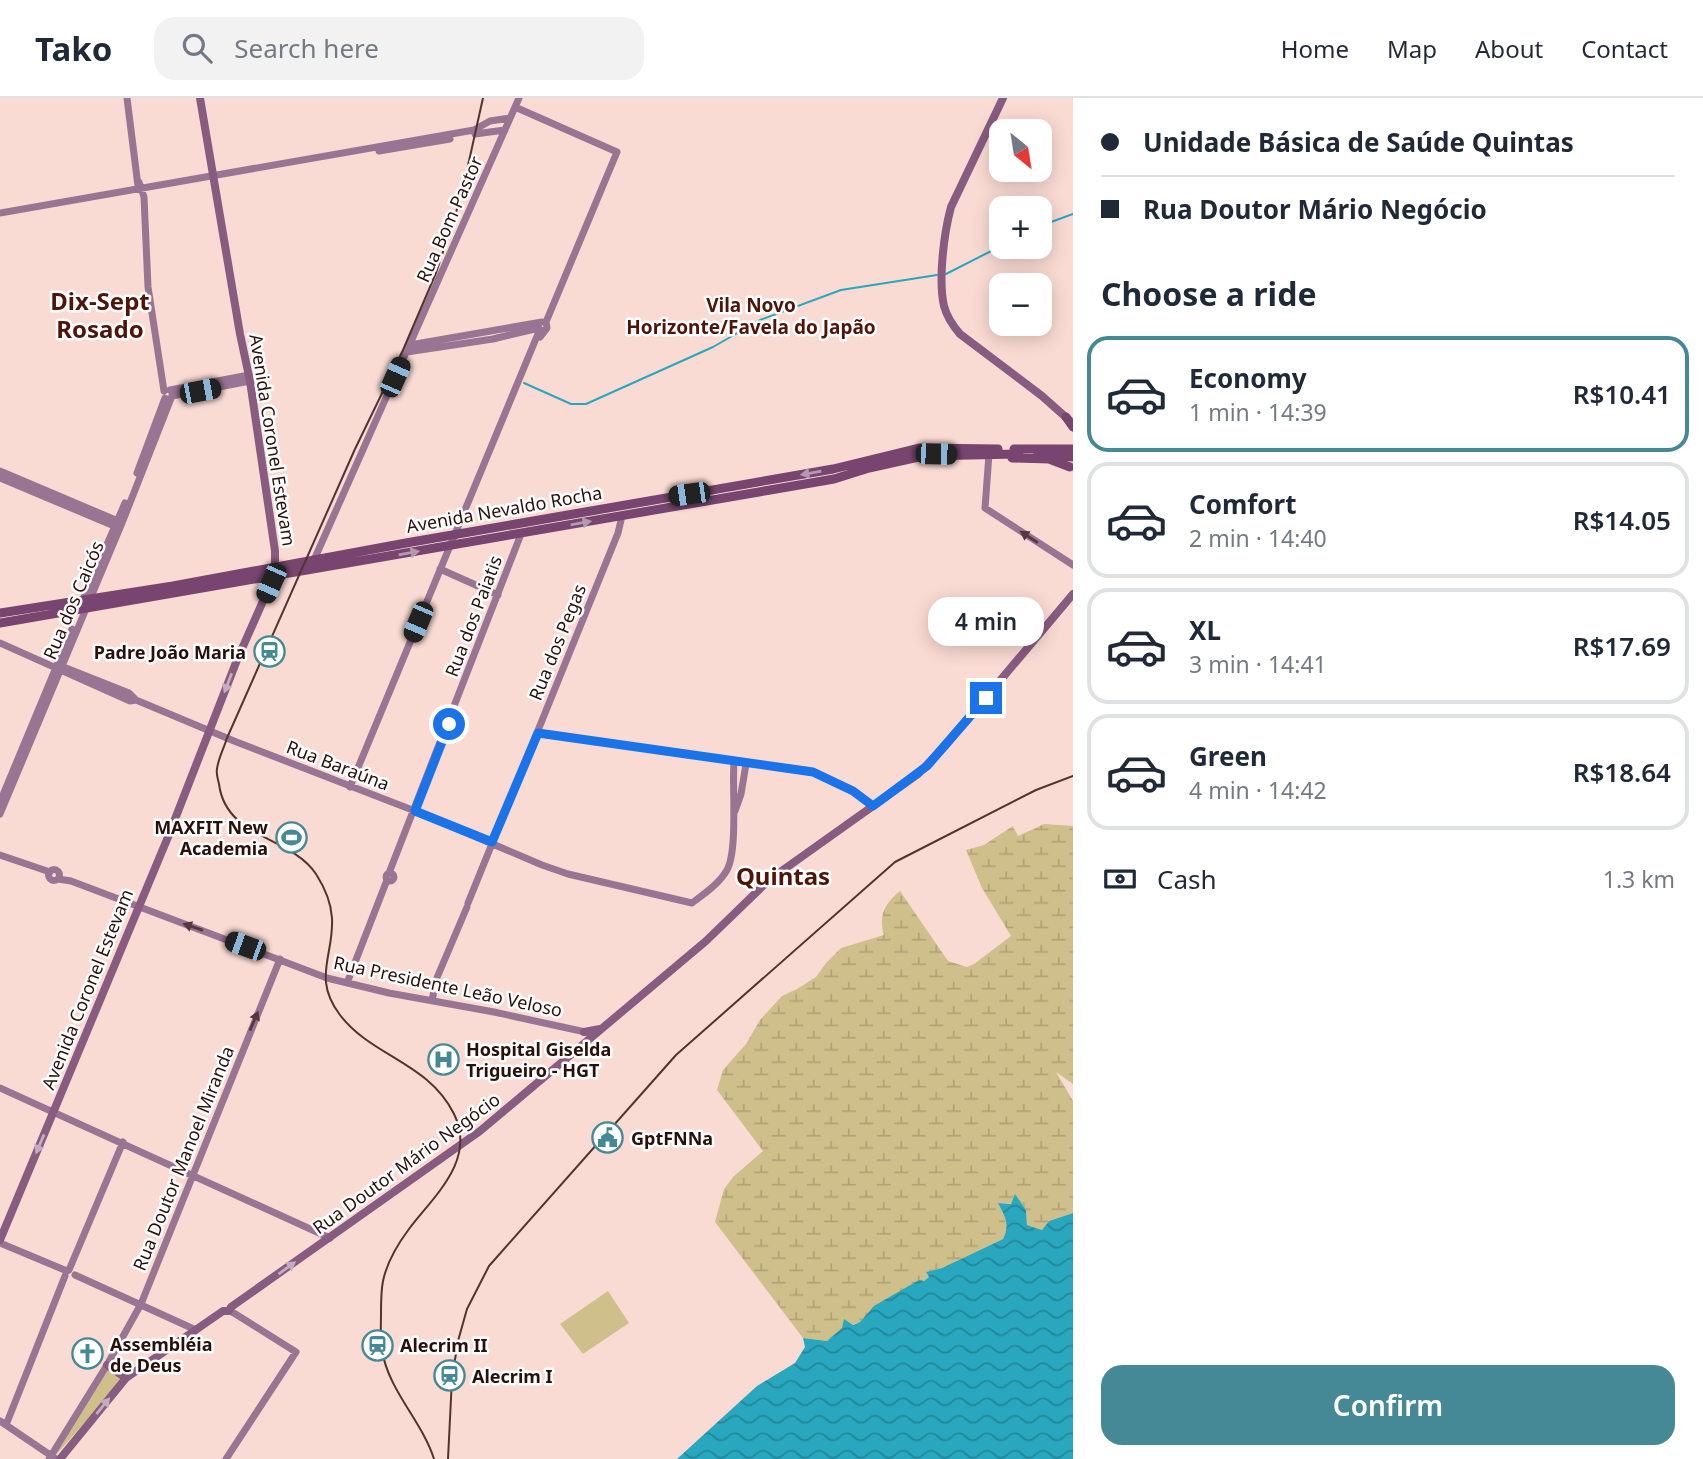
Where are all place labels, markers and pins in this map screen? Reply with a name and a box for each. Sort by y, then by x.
station icon: Padre João Maria [252,635,286,669]
place label: Padre João Maria [94,640,246,664]
place label: MAXFIT New Academia [154,815,269,860]
sports icon: MAXFIT New Academia [274,820,308,854]
place label: Hospital Giselda Trigueiro - HGT [466,1037,611,1082]
hospital icon: Hospital Giselda Trigueiro - HGT [426,1042,460,1076]
public building icon: GptFNNa [591,1121,625,1155]
place label: GptFNNa [631,1126,713,1150]
station icon: Alecrim II [360,1328,394,1362]
place label: Assembléia de Deus [110,1332,212,1377]
place label: Alecrim II [400,1333,488,1357]
church icon: Assembléia de Deus [70,1337,104,1371]
station icon: Alecrim I [432,1359,466,1393]
place label: Alecrim I [472,1364,553,1388]

